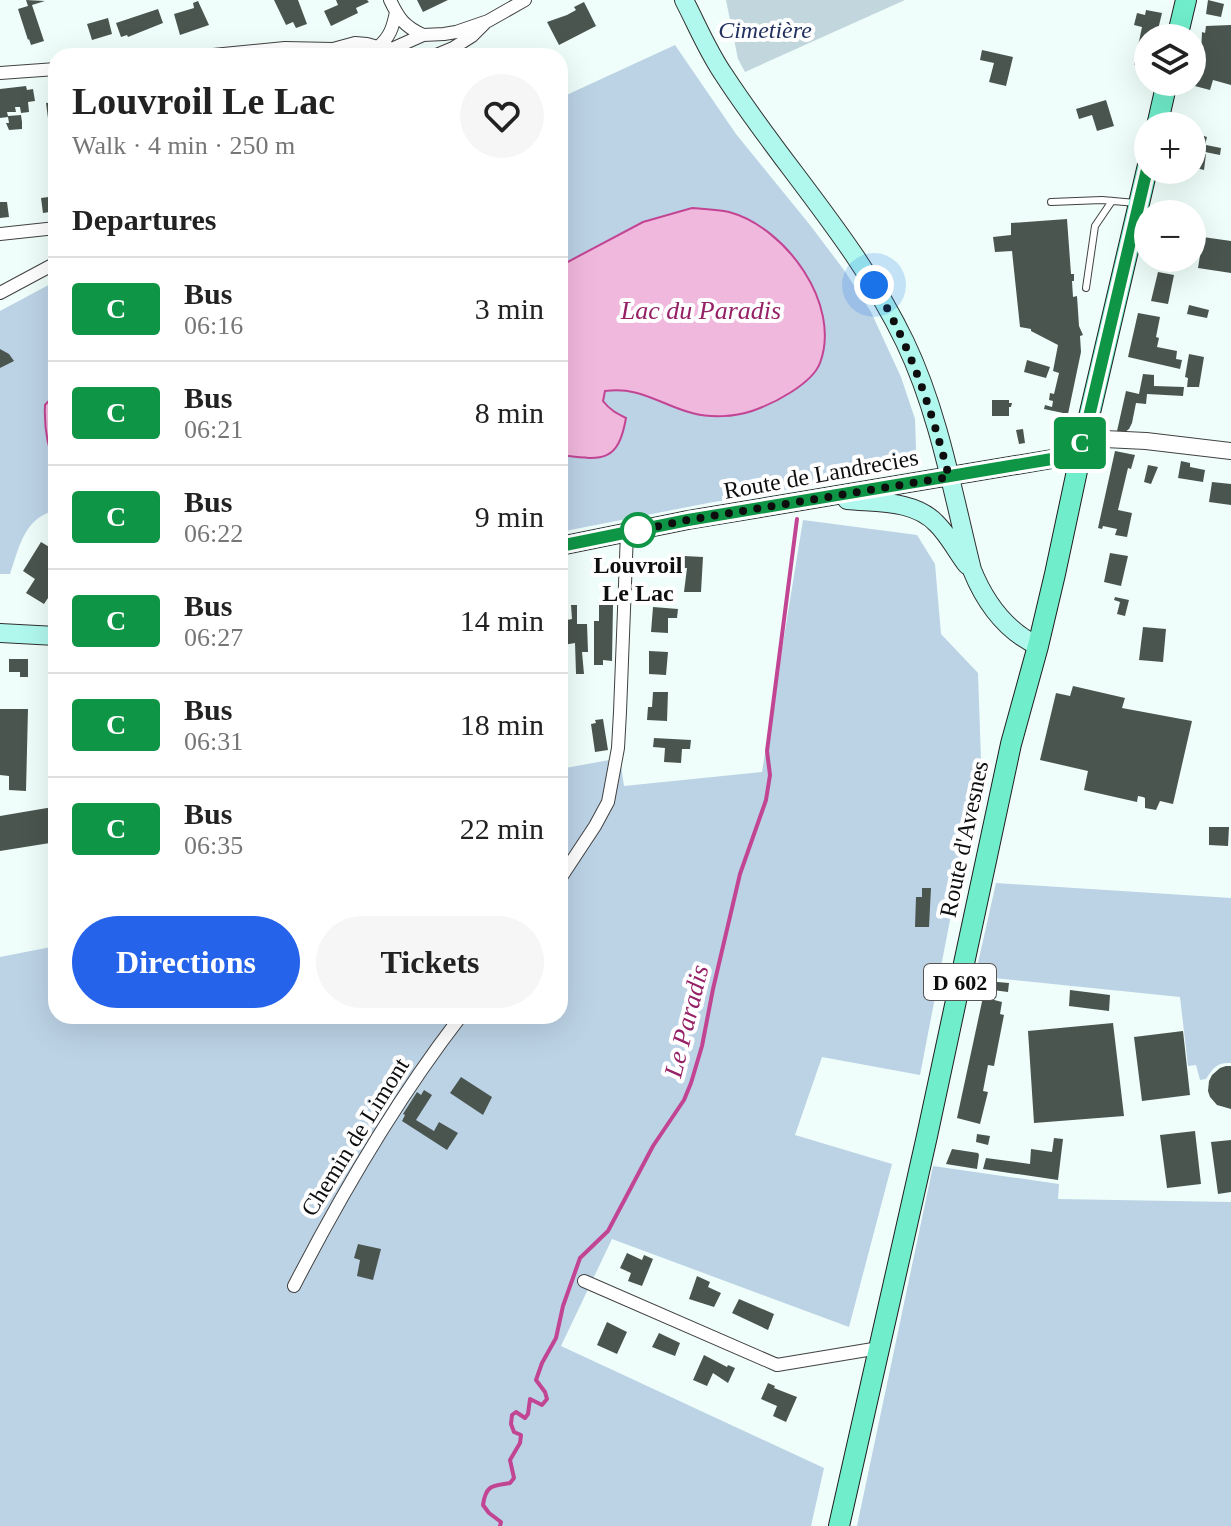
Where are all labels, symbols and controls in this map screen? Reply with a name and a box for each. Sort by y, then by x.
park label: Cimetière [718,17,812,43]
map controls [1134,24,1206,272]
button: layers [1134,24,1206,96]
button: heart [460,74,544,158]
text: Louvroil Le Lac [72,80,335,122]
button: + [1134,112,1206,184]
text: Walk · 4 min · 250 m [72,131,295,160]
button: − [1134,200,1206,272]
text: Departures [72,203,216,236]
your location [854,265,894,305]
text: Bus [184,277,232,310]
text: 3 min [475,292,544,325]
text: C [106,293,126,324]
water label: Lac du Paradis [620,296,781,325]
text: 06:16 [184,311,243,340]
text: Bus [184,381,232,414]
text: 8 min [475,396,544,429]
text: C [106,397,126,428]
text: 06:21 [184,415,243,444]
line badge: C [1054,417,1106,469]
text: C [1070,427,1090,458]
street label: Route de Landrecies [722,444,920,504]
text: Bus [184,485,232,518]
text: 9 min [475,500,544,533]
text: C [106,501,126,532]
marker: Louvroil Le Lac [621,513,655,547]
text: 06:22 [184,519,243,548]
place label: Louvroil Le Lac [594,552,683,606]
text: Bus [184,589,232,622]
text: 14 min [460,604,544,637]
text: C [106,605,126,636]
text: 06:27 [184,623,243,652]
text: Bus [184,693,232,726]
text: 18 min [460,708,544,741]
text: C [106,709,126,740]
text: 06:31 [184,727,243,756]
street label: Route d'Avesnes [935,758,993,920]
text: Bus [184,797,232,830]
text: 22 min [460,812,544,845]
text: C [106,813,126,844]
text: 06:35 [184,831,243,860]
button: Directions [72,916,300,1008]
button: Tickets [316,916,544,1008]
water label: Le Paradis [658,962,714,1081]
road number: D 602 [924,964,996,1000]
street label: Chemin de Limont [296,1053,414,1221]

